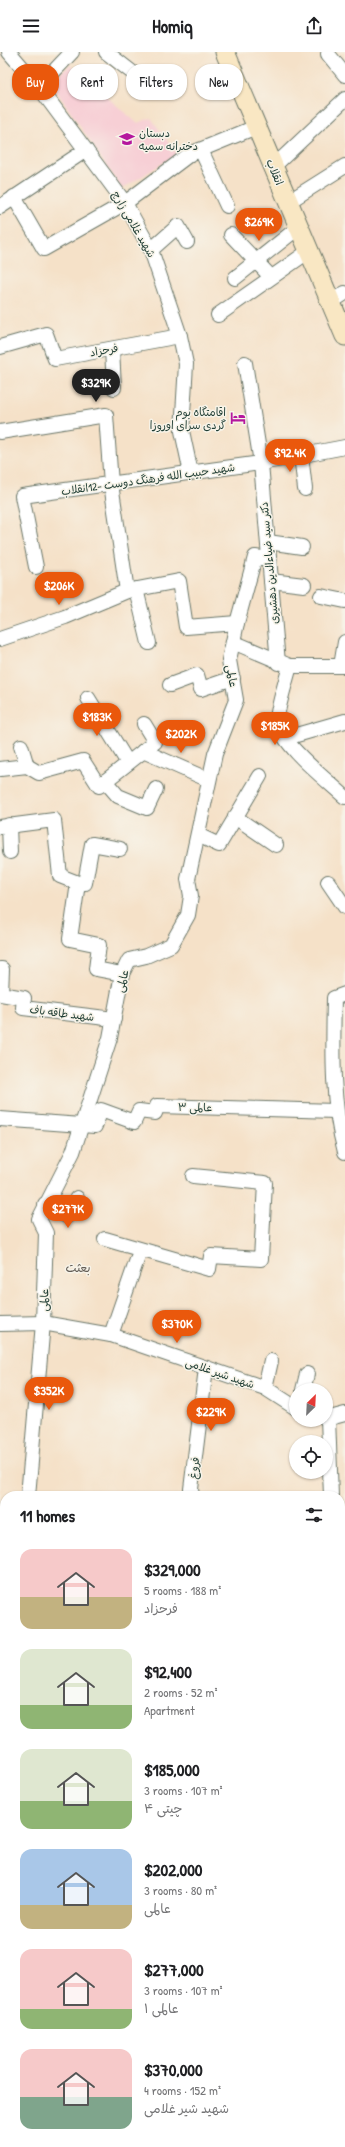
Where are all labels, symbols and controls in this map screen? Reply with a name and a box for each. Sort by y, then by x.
text: Homiq [152,14,193,39]
icon: menu [20,15,42,37]
icon: share [303,15,325,37]
chip: Buy [12,64,59,100]
chip: Rent [67,64,118,100]
chip: Filters [126,64,187,100]
chip: New [195,64,243,100]
place label: دبستان دخترانه سمیه [139,126,198,153]
school or university icon: دبستان دخترانه سمیه [118,130,136,148]
street label: انقلاب [262,157,287,188]
street label: شهید غلامی زارچ [108,188,159,260]
pin: $269K [231,208,287,242]
text: $269K [244,212,274,230]
street label: فرحزاد [89,341,119,359]
pin: $329K [68,369,124,403]
text: $329K [81,373,111,391]
place label: اقامتگاه بوم گردی سرای اوروزا [150,405,226,433]
hotel icon: اقامتگاه بوم گردی سرای اوروزا [229,409,247,427]
pin: $92.4K [257,439,323,473]
text: $92.4K [274,443,306,461]
street label: شهید حبیب الله فرهنگ دوست -12انقلاب [60,460,236,499]
street label: دکتر سید ضیاءالدین دهشیری [257,501,281,625]
pin: $206K [31,572,87,606]
text: $206K [44,576,74,594]
street label: عالمی [222,664,241,689]
pin: $183K [69,703,125,737]
text: $183K [82,707,112,725]
pin: $185K [247,712,303,746]
text: $185K [260,716,290,734]
pin: $202K [153,720,209,754]
text: $202K [165,724,197,742]
street label: عالمی [112,968,133,994]
street label: شهید طاقه باف [29,1002,95,1025]
street label: عالمی ۳ [178,1100,212,1115]
pin: $277K [40,1195,96,1229]
text: $277K [52,1199,84,1217]
district label: بعثت [66,1259,90,1276]
street label: عالمی [37,1288,52,1312]
pin: $370K [149,1310,205,1344]
text: $370K [161,1314,193,1332]
street label: شهید شیر غلامی [183,1355,256,1392]
pin: $352K [21,1377,77,1411]
text: $352K [34,1381,64,1399]
north arrow [289,1383,333,1427]
map controls [289,1383,333,1479]
pin: $229K [183,1398,239,1432]
text: $229K [196,1402,226,1420]
button: locate [289,1435,333,1479]
street label: فروغ [186,1456,204,1480]
text: 11 homes [20,1504,75,1527]
icon: filters [303,1504,325,1526]
text: $329,000 [144,1558,201,1581]
icon: home [52,1565,100,1613]
text: 5 rooms · 188 m² [144,1581,221,1599]
text: فرحزاد [144,1599,178,1617]
text: $92,400 [144,1660,192,1683]
icon: home [52,1665,100,1713]
text: 2 rooms · 52 m² [144,1683,217,1701]
text: Apartment [144,1701,195,1719]
text: $185,000 [144,1758,200,1781]
icon: home [52,1765,100,1813]
text: 3 rooms · 107 m² [144,1781,223,1799]
text: چیتی ۴ [144,1799,183,1817]
text: $202,000 [144,1858,202,1881]
icon: home [52,1865,100,1913]
text: 3 rooms · 80 m² [144,1881,217,1899]
text: عالمی [144,1899,171,1917]
text: $277,000 [144,1958,204,1981]
icon: home [52,1965,100,2013]
text: 3 rooms · 107 m² [144,1981,223,1999]
text: عالمی ۱ [144,1999,179,2017]
text: $370,000 [144,2058,203,2081]
icon: home [52,2065,100,2113]
text: 4 rooms · 152 m² [144,2081,221,2099]
text: شهید شیر غلامی [144,2099,229,2117]

